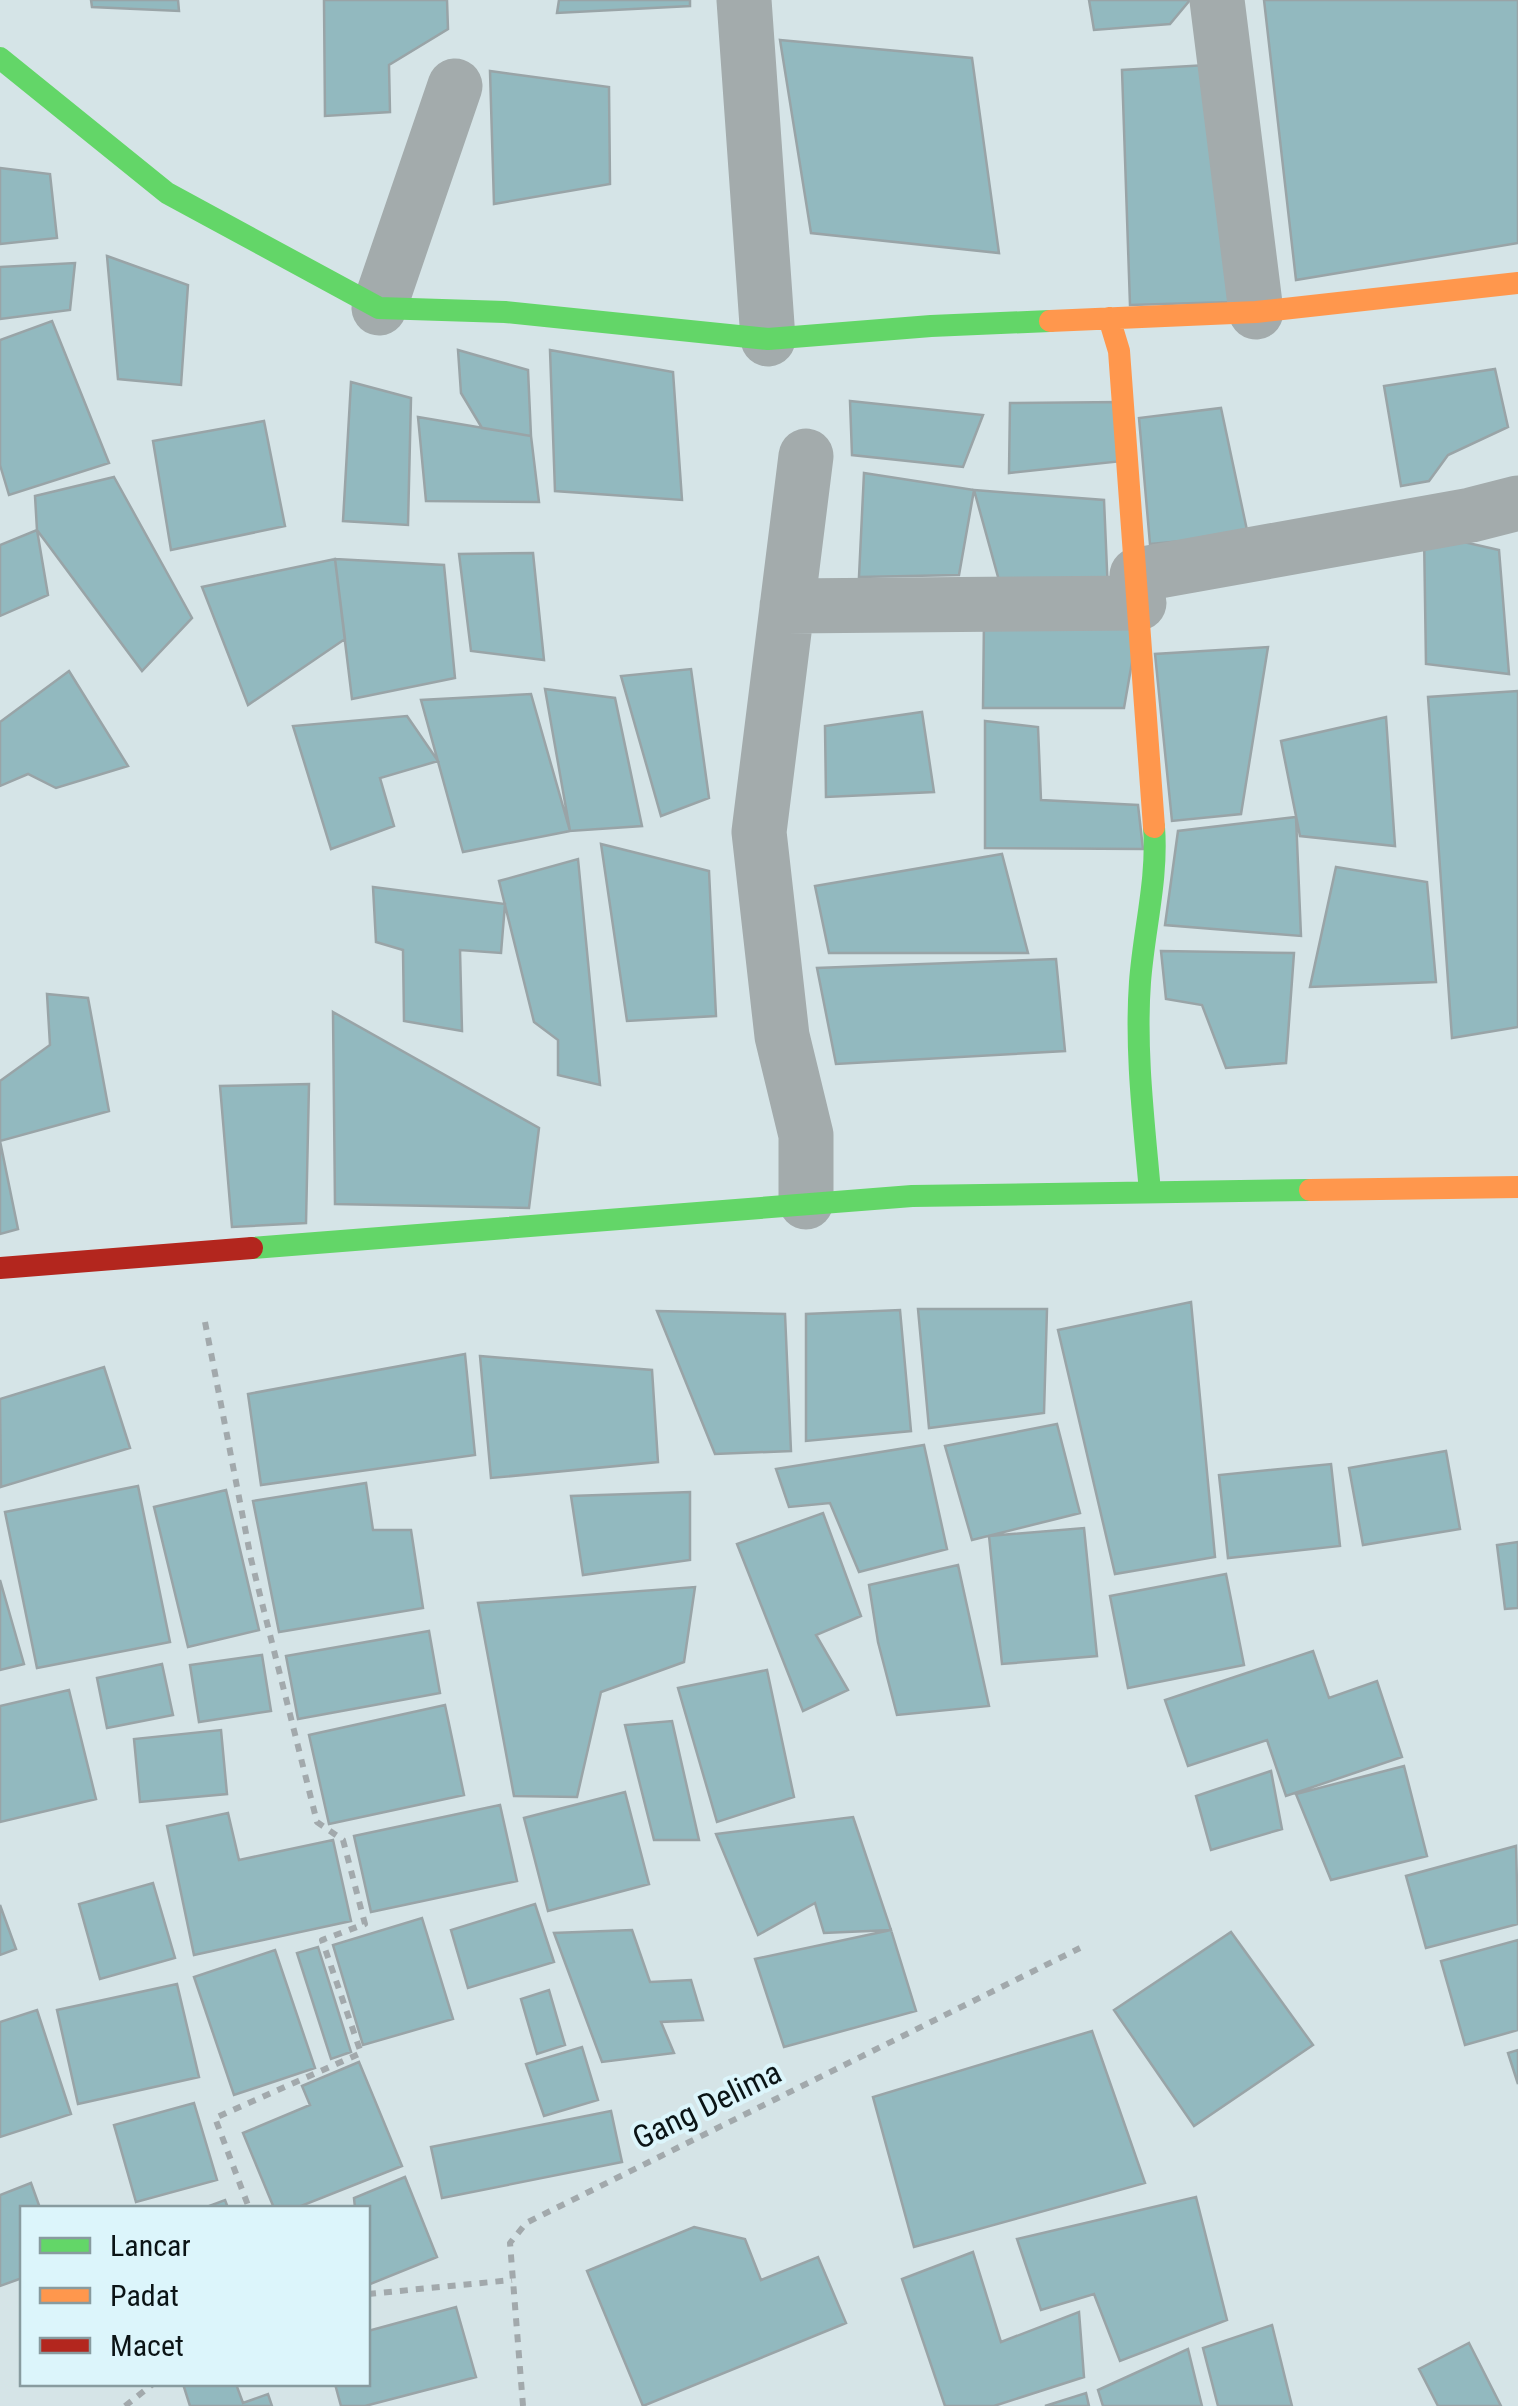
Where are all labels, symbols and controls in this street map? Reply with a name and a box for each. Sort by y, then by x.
street label: Gang Delima [627,2053,787,2157]
legend [20,2206,370,2386]
text: Lancar [110,2228,191,2263]
text: Padat [110,2278,179,2313]
text: Macet [110,2328,184,2363]

